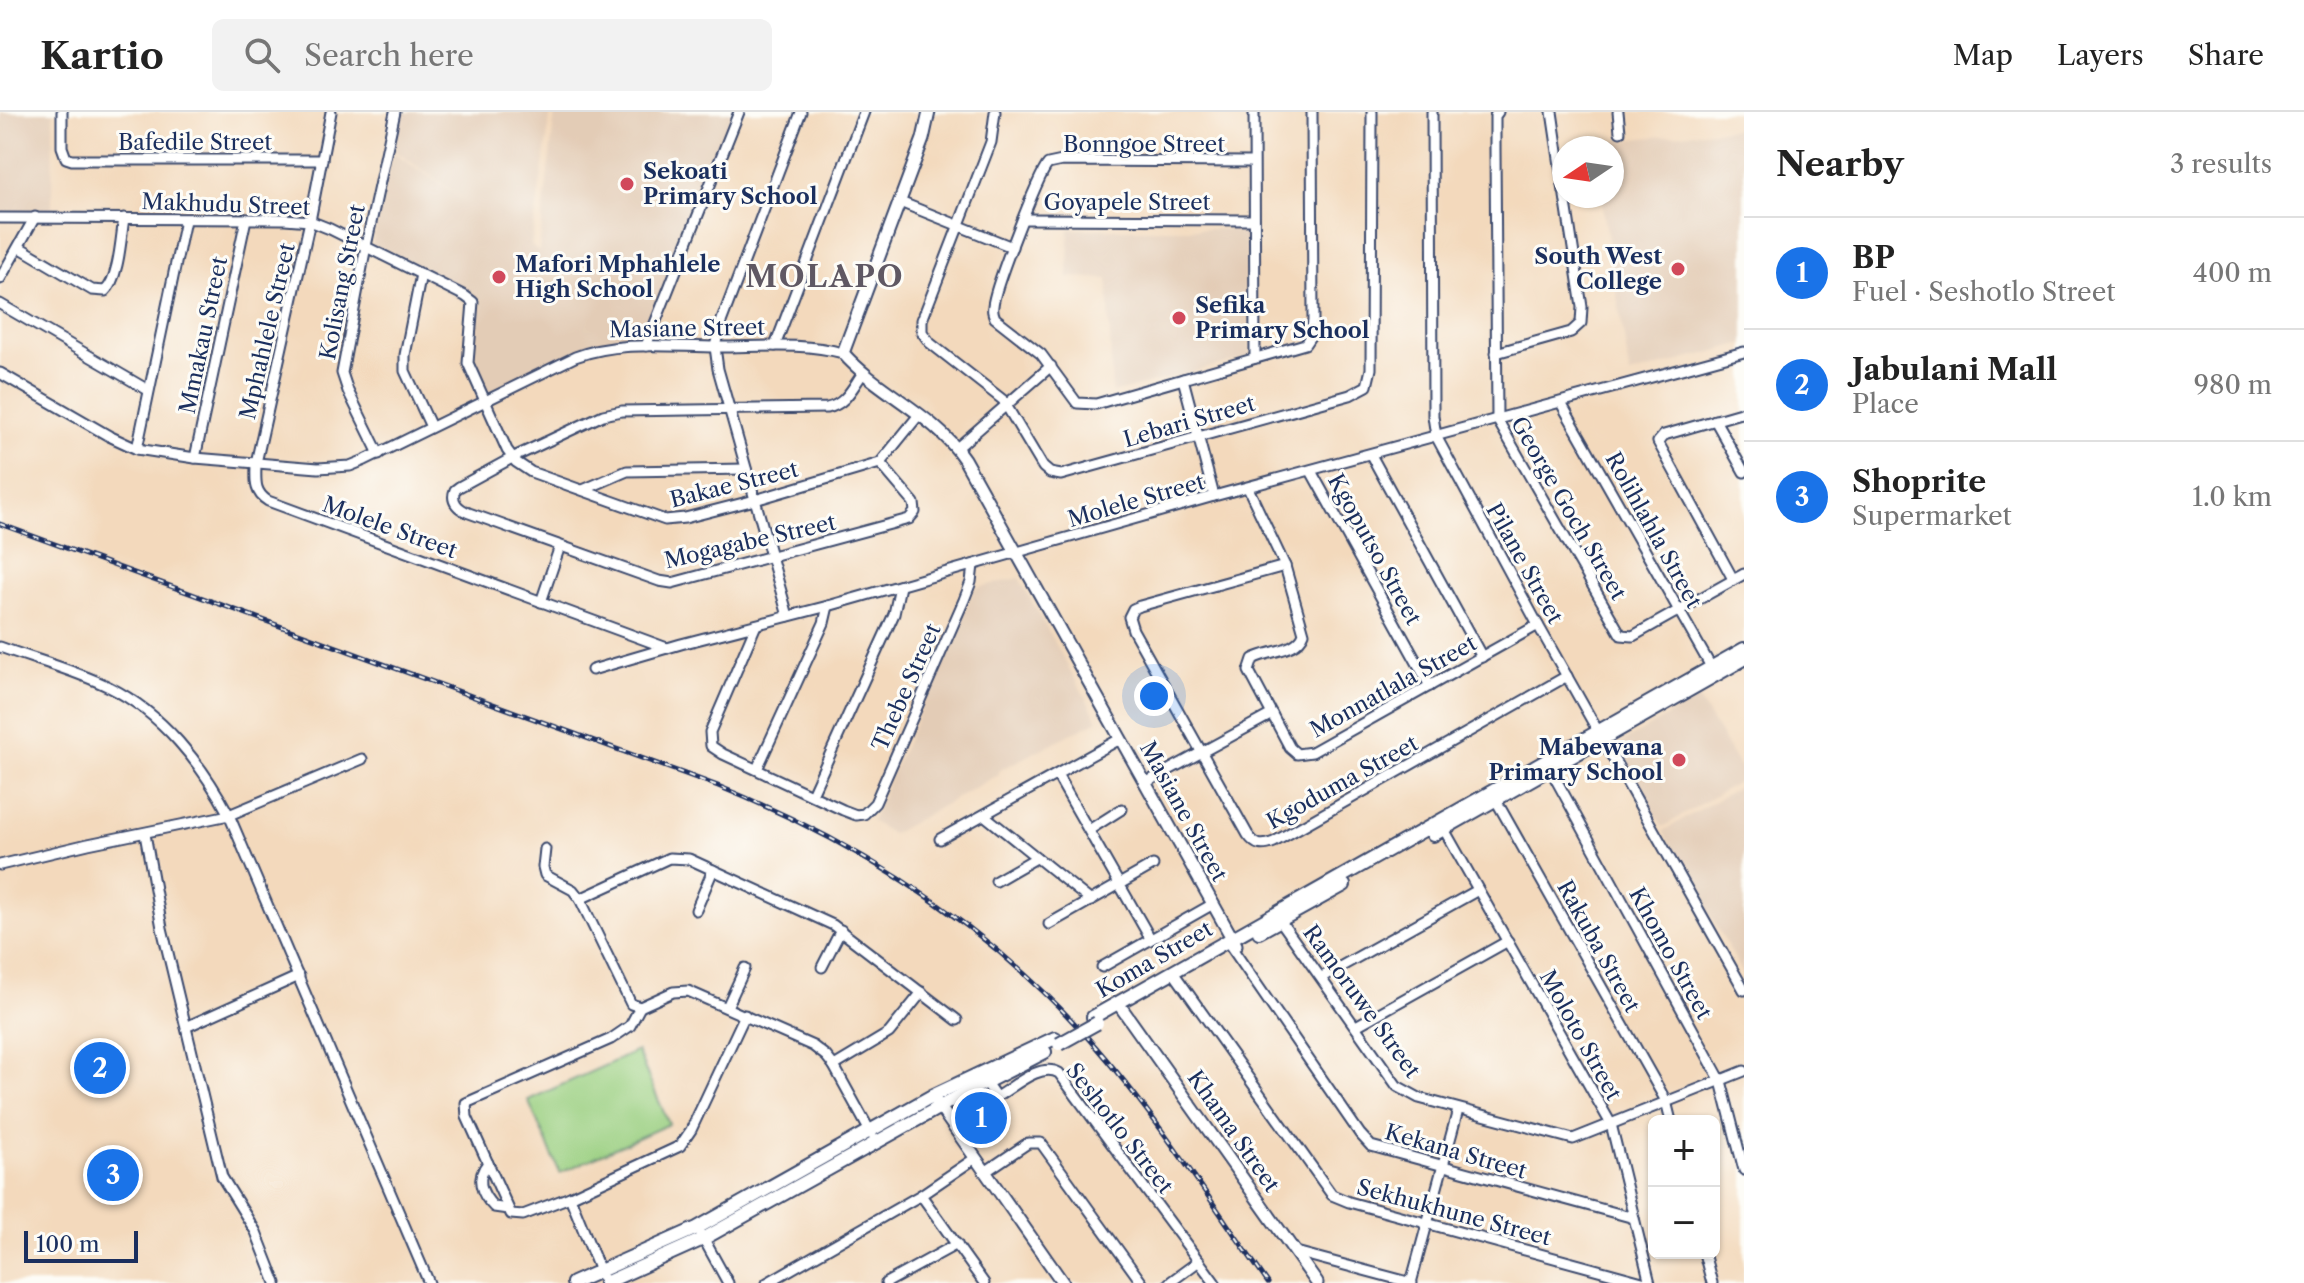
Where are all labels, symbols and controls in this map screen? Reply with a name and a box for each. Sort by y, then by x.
search box [212,19,772,91]
text: Kartio [40,32,164,79]
icon: search [240,33,284,77]
text: Search here [304,37,474,74]
text: Map [1953,38,2013,72]
text: Layers [2057,38,2144,72]
text: Share [2188,38,2264,72]
street label: Bafedile Street [118,129,272,156]
street label: Bonngoe Street [1063,131,1225,158]
north arrow [1552,136,1624,208]
text: Nearby [1776,143,1904,185]
text: 3 results [2170,148,2272,180]
place label: Sekoati Primary School [643,158,818,210]
marker: Sekoati Primary School [618,175,636,193]
street label: Makhudu Street [141,188,311,221]
street label: Goyapele Street [1044,189,1211,216]
street label: Kolisang Street [314,202,371,362]
text: BP [1852,239,1895,276]
street label: Mphahlele Street [234,240,301,422]
place label: South West College [1534,243,1662,295]
place label: Mafori Mphahlele High School [515,251,720,303]
street label: Mmakau Street [174,254,233,416]
text: 1 [1796,257,1808,289]
text: 400 m [2193,257,2272,289]
district label: MOLAPO [745,258,905,295]
marker: South West College [1669,260,1687,278]
marker: Mafori Mphahlele High School [490,268,508,286]
text: Fuel · Seshotlo Street [1852,276,2115,308]
place label: Sefika Primary School [1195,292,1370,344]
marker: Sefika Primary School [1170,309,1188,327]
street label: Masiane Street [609,314,765,343]
text: Jabulani Mall [1852,351,2057,388]
text: 2 [1794,369,1810,401]
text: 980 m [2194,369,2272,401]
text: Place [1852,388,1919,420]
street label: Lebari Street [1120,390,1258,453]
street label: George Goch Street [1505,412,1632,605]
street label: Rolihlahla Street [1599,447,1708,613]
street label: Bakae Street [667,455,801,513]
text: Shoprite [1852,463,1986,500]
street label: Molele Street [1065,468,1208,533]
street label: Kgoputso Street [1322,469,1427,630]
text: 3 [1795,481,1809,513]
text: 1.0 km [2192,481,2272,513]
street label: Molele Street [319,491,461,564]
street label: Pilane Street [1480,498,1569,628]
text: Supermarket [1852,500,2012,532]
street label: Mogagabe Street [662,509,839,574]
street label: Thebe Street [866,619,947,755]
street label: Monnatlala Street [1305,629,1481,743]
your location [1134,676,1174,716]
street label: Kgoduma Street [1262,730,1423,835]
place label: Mabewana Primary School [1488,734,1663,786]
street label: Masiane Street [1134,737,1233,886]
marker: Mabewana Primary School [1670,751,1688,769]
street label: Rakuba Street [1551,876,1646,1017]
street label: Khomo Street [1623,883,1718,1024]
street label: Koma Street [1091,915,1217,1004]
street label: Ramoruwe Street [1297,920,1426,1083]
street label: Moloto Street [1534,965,1628,1105]
pin: 2 [74,1038,126,1098]
street label: Seshotlo Street [1060,1058,1179,1199]
street label: Khama Street [1182,1065,1286,1198]
pin: 1 [955,1088,1007,1148]
map controls [1648,1115,1720,1259]
button: + [1648,1115,1720,1187]
street label: Kekana Street [1382,1118,1530,1185]
pin: 3 [87,1145,139,1205]
street label: Sekhukhune Street [1354,1174,1554,1251]
button: − [1648,1187,1720,1259]
scale bar [24,1227,138,1263]
text: 100 m [36,1231,99,1258]

